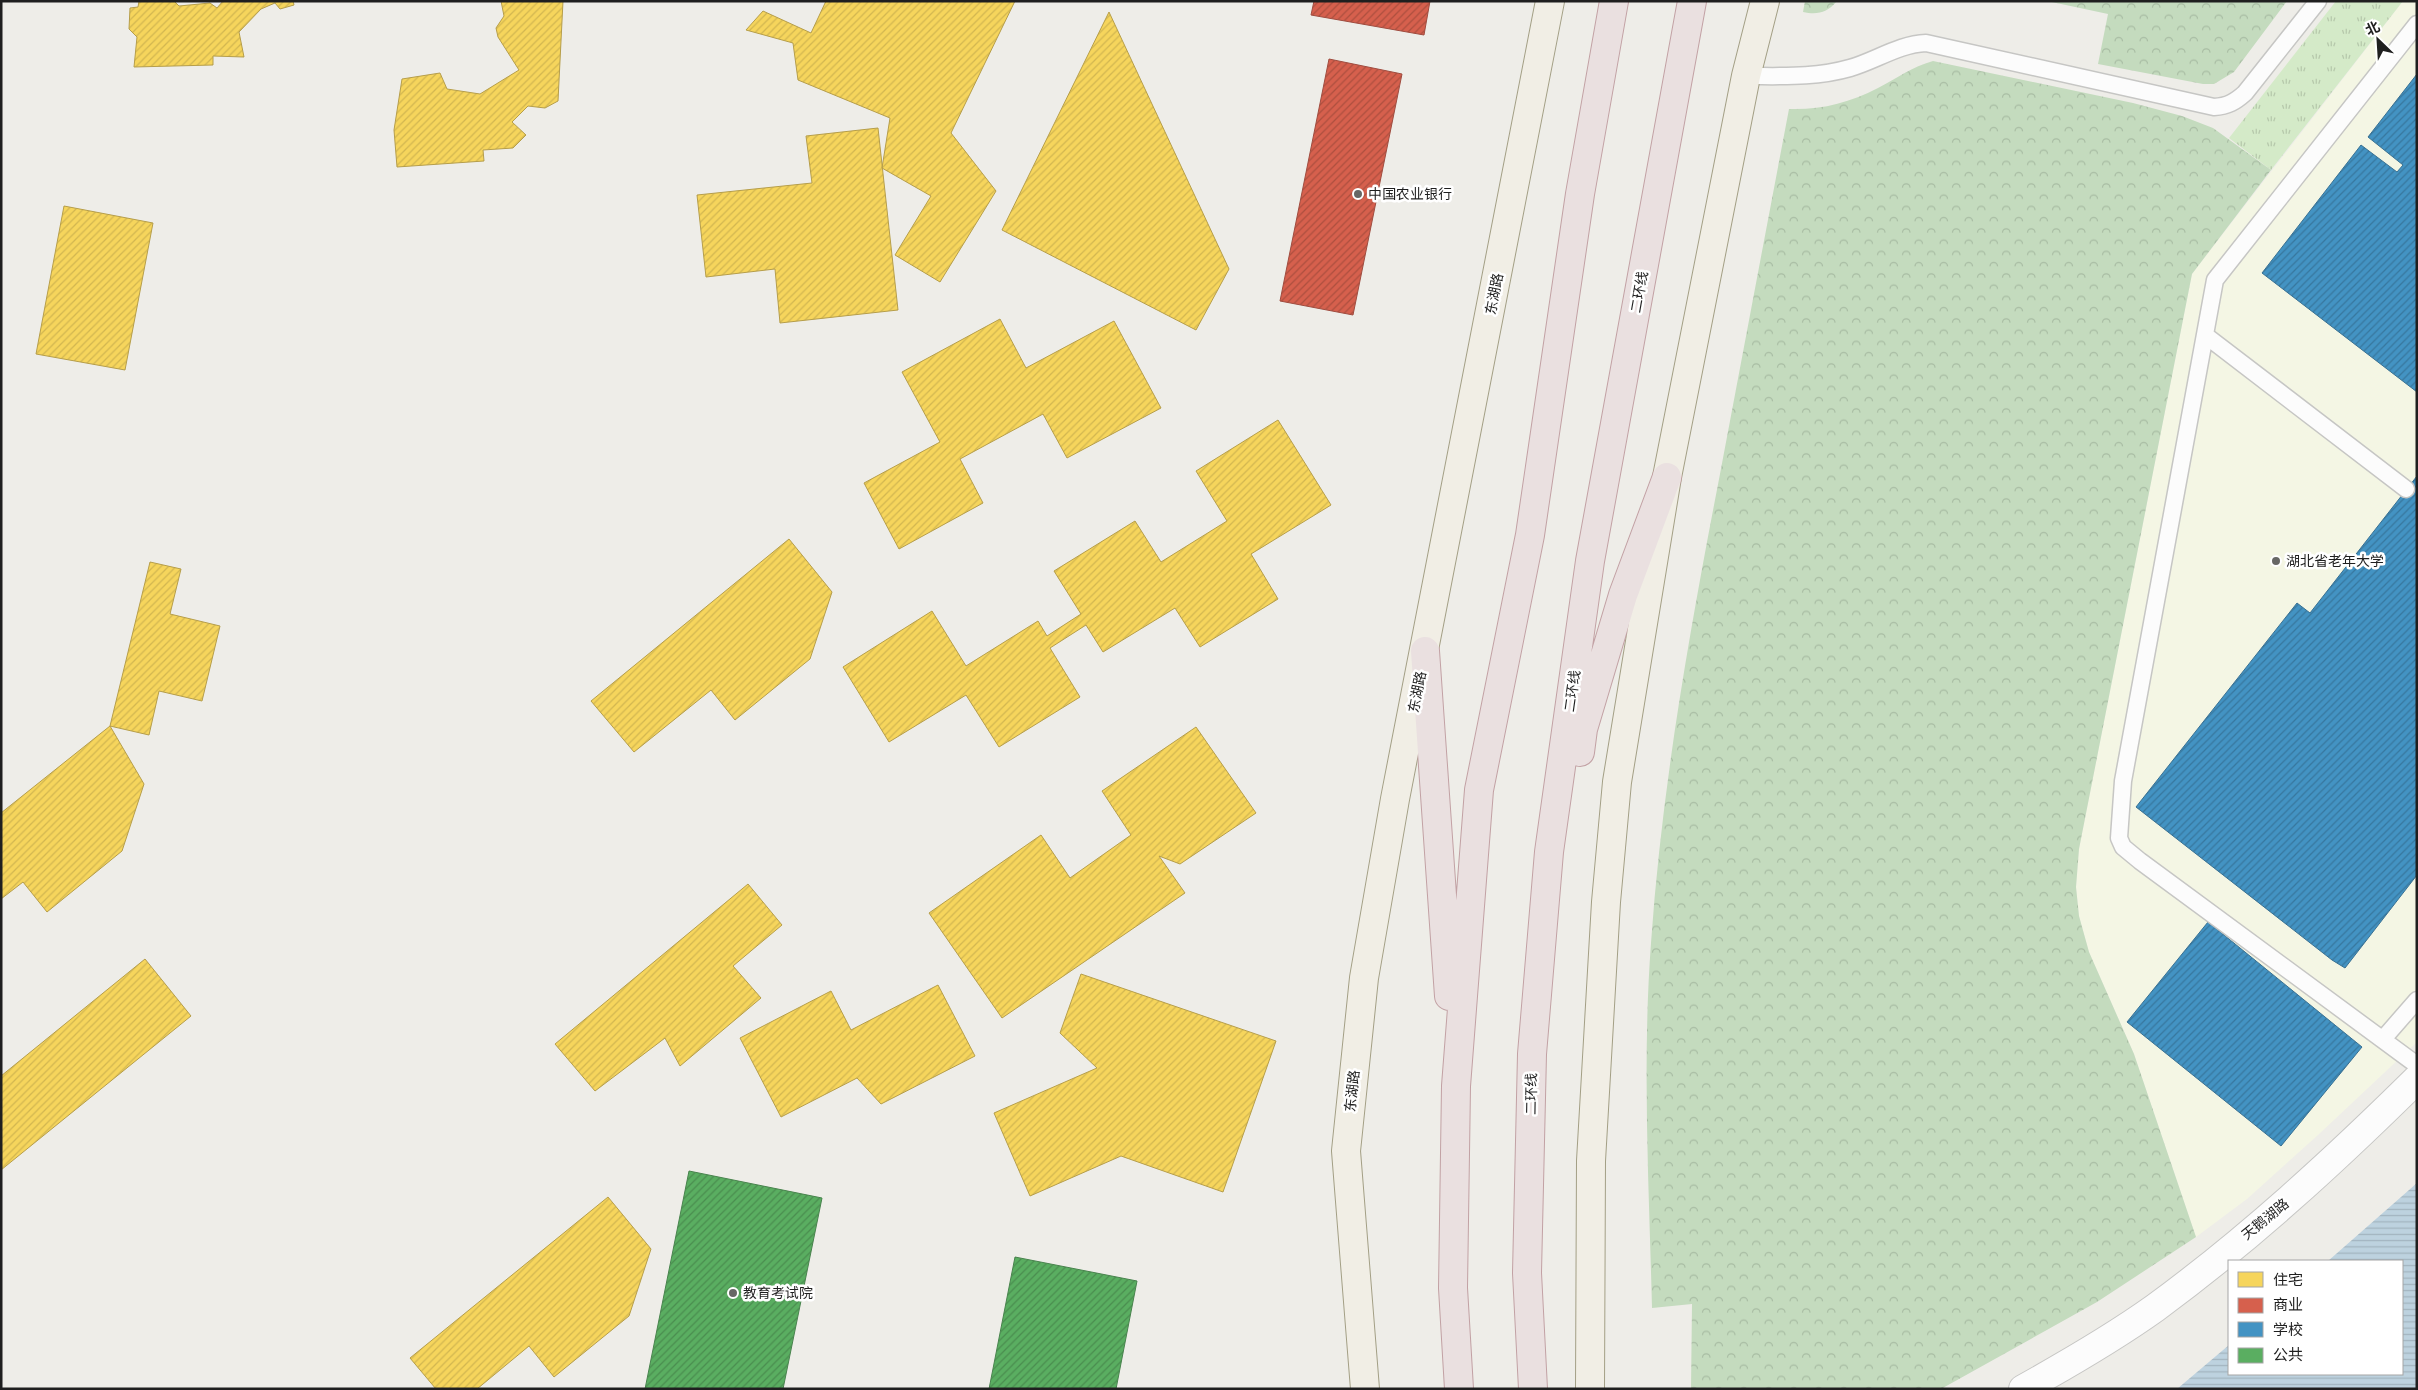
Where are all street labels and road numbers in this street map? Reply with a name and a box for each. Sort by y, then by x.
street label: 二环线 [1626,270,1652,314]
street label: 东湖路 [1481,272,1507,316]
street label: 二环线 [1560,669,1584,713]
street label: 东湖路 [1404,670,1430,714]
street label: 东湖路 [1341,1069,1363,1113]
street label: 二环线 [1522,1073,1540,1115]
street label: 天鹅湖路 [2238,1194,2292,1244]

